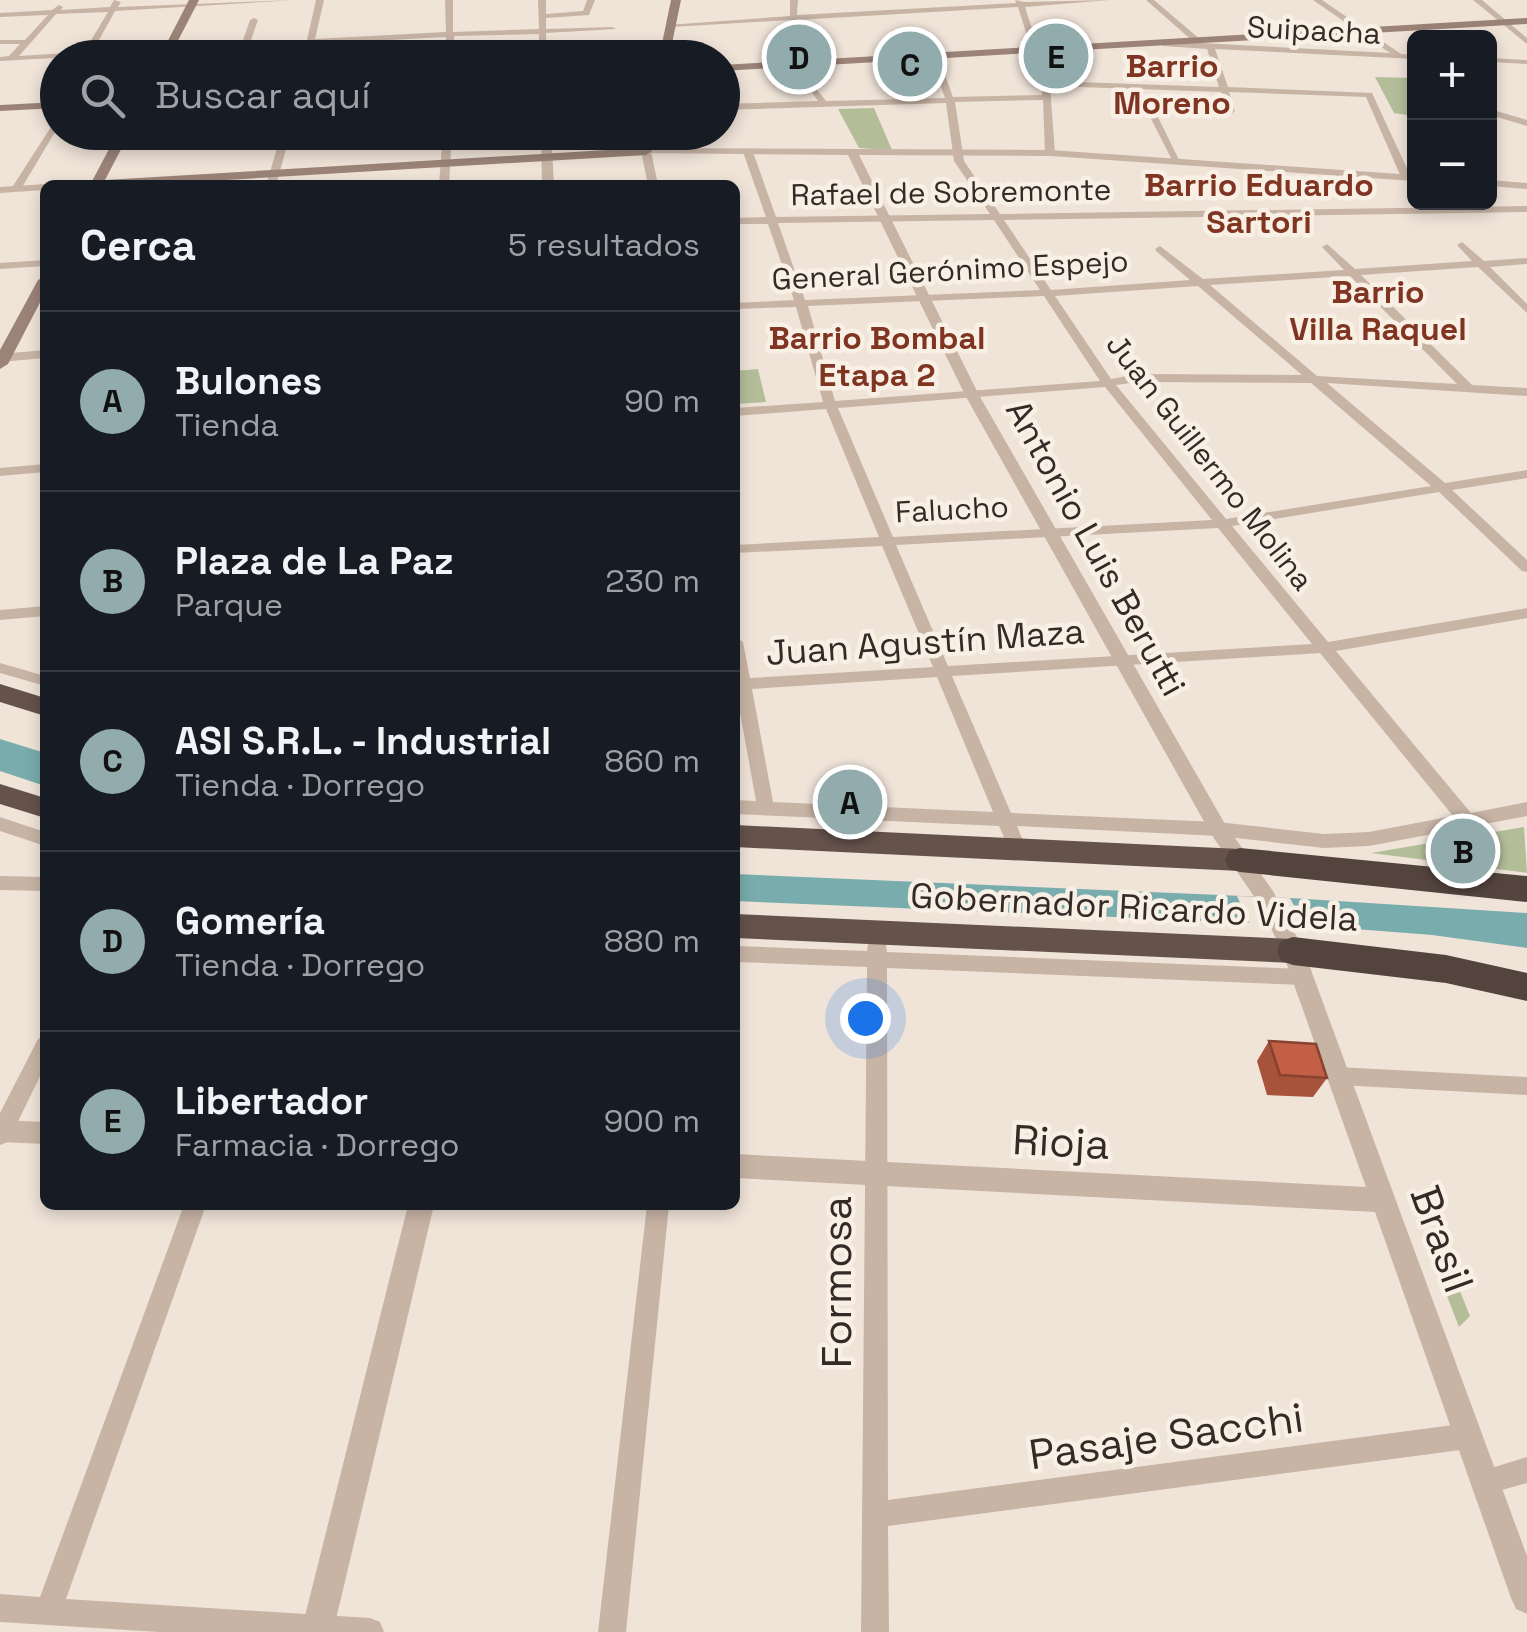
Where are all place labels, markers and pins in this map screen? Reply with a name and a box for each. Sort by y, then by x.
pin: E [1024,18,1088,94]
pin: D [766,20,832,94]
pin: C [878,27,942,102]
pin: A [818,764,882,840]
pin: B [1430,814,1496,888]

